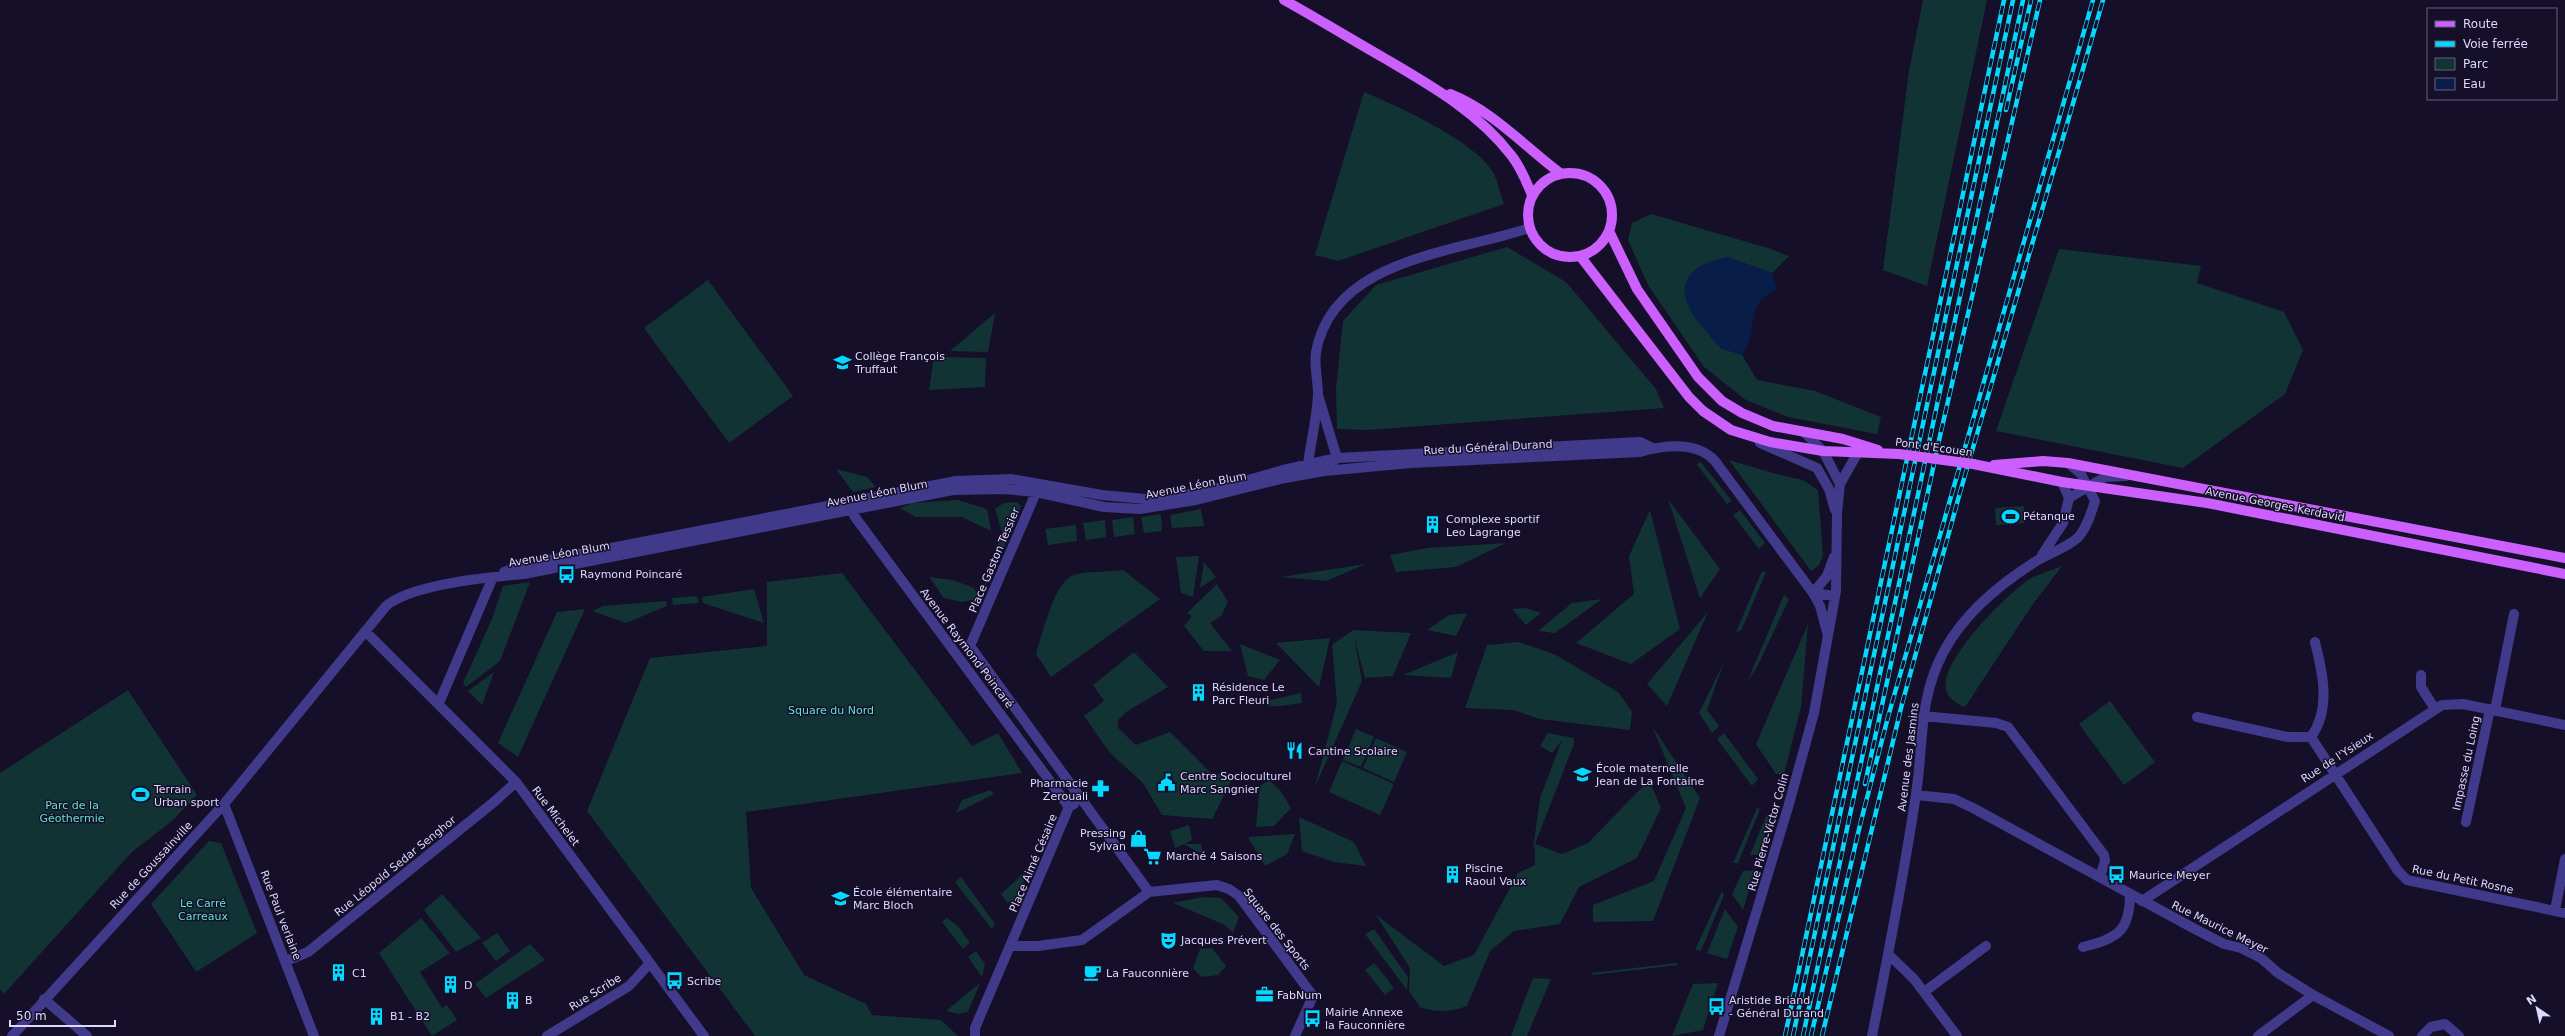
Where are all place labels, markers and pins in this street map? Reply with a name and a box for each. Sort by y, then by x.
place label: Collège François Truffaut [854,350,945,376]
school or university icon: Collège François Truffaut [832,352,852,372]
sports icon: Pétanque [2000,506,2020,526]
place label: Pétanque [2023,510,2075,523]
place label: Complexe sportif Leo Lagrange [1446,513,1541,539]
building icon: Complexe sportif Leo Lagrange [1423,515,1443,535]
bus stop icon: Raymond Poincaré [557,564,577,584]
place label: Raymond Poincaré [580,568,683,581]
place label: Résidence Le Parc Fleuri [1212,681,1285,707]
building icon: Résidence Le Parc Fleuri [1189,683,1209,703]
restaurant icon: Cantine Scolaire [1285,741,1305,761]
place label: Cantine Scolaire [1308,745,1398,758]
place label: École maternelle Jean de La Fontaine [1595,762,1705,788]
school or university icon: École maternelle Jean de La Fontaine [1573,764,1593,784]
place label: Centre Socioculturel Marc Sangnier [1180,770,1291,796]
public building icon: Centre Socioculturel Marc Sangnier [1157,772,1177,792]
place label: Pharmacie Zerouali [1030,777,1088,803]
pharmacy icon: Pharmacie Zerouali [1091,779,1111,799]
place label: Terrain Urban sport [153,783,220,809]
sports icon: Terrain Urban sport [131,785,151,805]
place label: Pressing Sylvan [1080,827,1126,853]
shop icon: Pressing Sylvan [1129,829,1149,849]
supermarket icon: Marché 4 Saisons [1143,846,1163,866]
place label: Marché 4 Saisons [1166,850,1263,863]
place label: Piscine Raoul Vaux [1465,862,1527,888]
building icon: Piscine Raoul Vaux [1442,864,1462,884]
bus stop icon: Maurice Meyer [2106,865,2126,885]
place label: Maurice Meyer [2129,869,2211,882]
place label: École élémentaire Marc Bloch [853,886,952,912]
school or university icon: École élémentaire Marc Bloch [830,888,850,908]
theatre icon: Jacques Prévert [1158,930,1178,950]
place label: Jacques Prévert [1180,934,1267,947]
building icon: C1 [329,963,349,983]
cafe icon: La Fauconnière [1083,963,1103,983]
place label: C1 [352,967,367,980]
place label: La Fauconnière [1106,967,1189,980]
bus stop icon: Scribe [664,971,684,991]
building icon: D [441,975,461,995]
place label: Scribe [687,975,722,988]
place label: D [464,979,472,992]
office icon: FabNum [1254,985,1274,1005]
place label: FabNum [1277,989,1322,1002]
building icon: B [502,990,522,1010]
place label: B [525,994,533,1007]
place label: Aristide Briand - Général Durand [1729,994,1824,1020]
bus stop icon: Aristide Briand - Général Durand [1706,996,1726,1016]
building icon: B1 - B2 [367,1006,387,1026]
place label: Mairie Annexe la Fauconnière [1325,1006,1405,1032]
bus stop icon: Mairie Annexe la Fauconnière [1302,1008,1322,1028]
place label: B1 - B2 [390,1010,430,1023]

